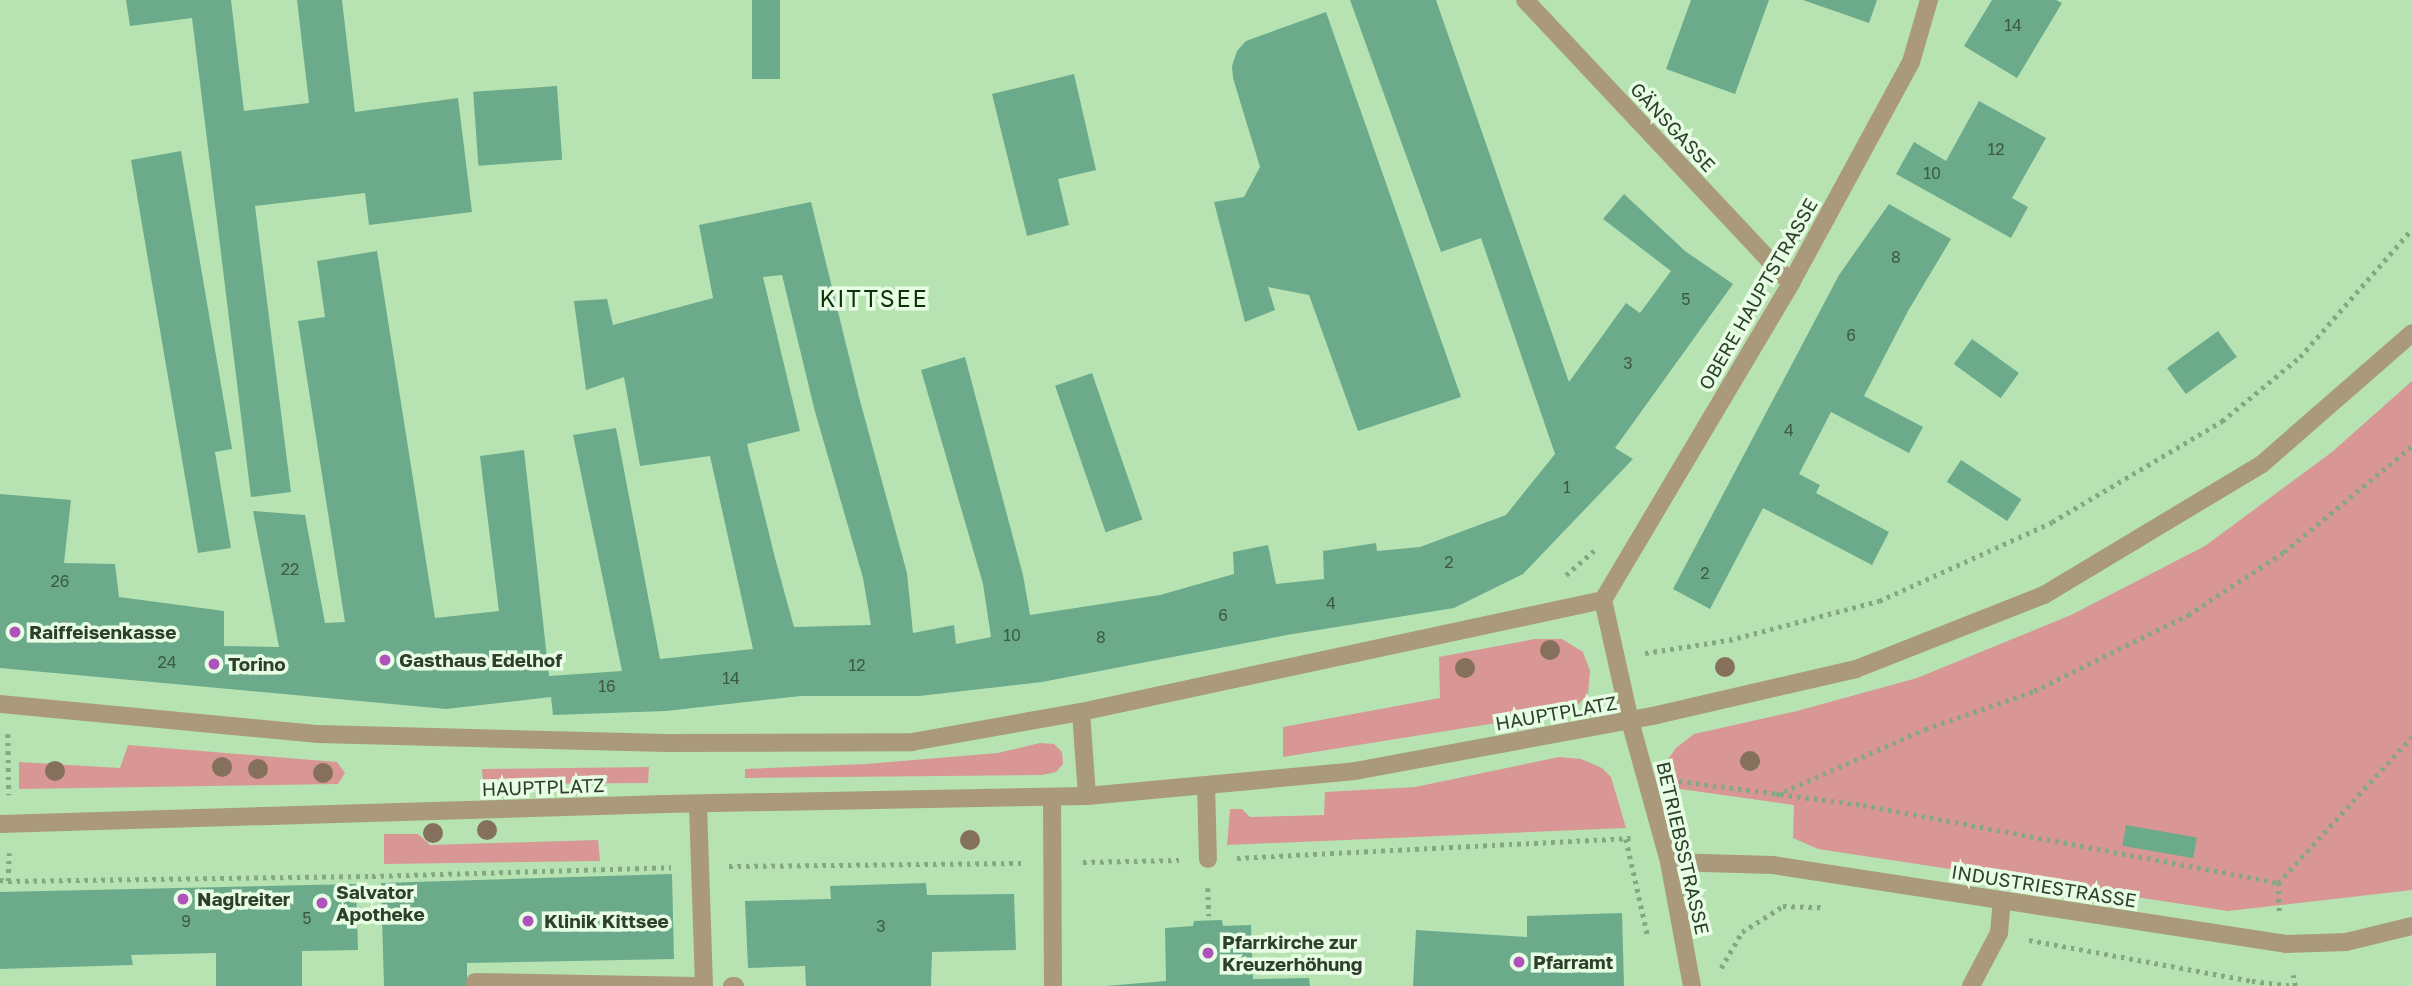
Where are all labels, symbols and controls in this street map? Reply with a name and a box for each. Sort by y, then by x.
house number: 14 [2004,15,2022,35]
street label: GÄNSGASSE [1626,78,1720,176]
house number: 12 [1987,139,2005,159]
house number: 10 [1923,163,1941,183]
street label: OBERE HAUPTSTRASSE [1694,194,1822,394]
house number: 8 [1891,247,1901,267]
district label: KITTSEE [820,284,928,312]
house number: 5 [1681,289,1691,309]
house number: 6 [1846,325,1856,345]
house number: 3 [1623,353,1633,373]
house number: 4 [1784,420,1794,440]
house number: 1 [1563,477,1571,497]
house number: 2 [1444,552,1454,572]
house number: 22 [281,559,299,579]
house number: 2 [1700,563,1710,583]
house number: 26 [51,571,69,591]
house number: 4 [1326,593,1336,613]
house number: 6 [1218,605,1228,625]
place label: Raiffeisenkasse [29,621,176,643]
marker: Raiffeisenkasse [7,624,23,640]
house number: 10 [1003,625,1021,645]
house number: 8 [1096,627,1106,647]
place label: Gasthaus Edelhof [399,649,562,671]
house number: 24 [157,652,177,672]
marker: Gasthaus Edelhof [377,652,393,668]
place label: Torino [228,653,286,675]
house number: 12 [848,655,866,675]
marker: Torino [206,656,222,672]
house number: 14 [722,668,740,688]
house number: 16 [598,676,616,696]
street label: HAUPTPLATZ [1494,691,1618,735]
street label: BETRIEBSSTRASSE [1652,759,1714,937]
street label: HAUPTPLATZ [481,773,605,801]
street label: INDUSTRIESTRASSE [1950,860,2138,912]
place label: Salvator Apotheke [336,881,425,925]
place label: Naglreiter [197,888,290,910]
marker: Naglreiter [175,891,191,907]
marker: Salvator Apotheke [314,895,330,911]
house number: 5 [302,908,312,928]
place label: Klinik Kittsee [544,910,669,932]
house number: 9 [181,911,191,931]
marker: Klinik Kittsee [518,911,538,931]
house number: 3 [876,916,886,936]
place label: Pfarrkirche zur Kreuzerhöhung [1222,931,1363,975]
marker: Pfarrkirche zur Kreuzerhöhung [1200,945,1216,961]
place label: Pfarramt [1533,951,1613,973]
marker: Pfarramt [1511,954,1527,970]

